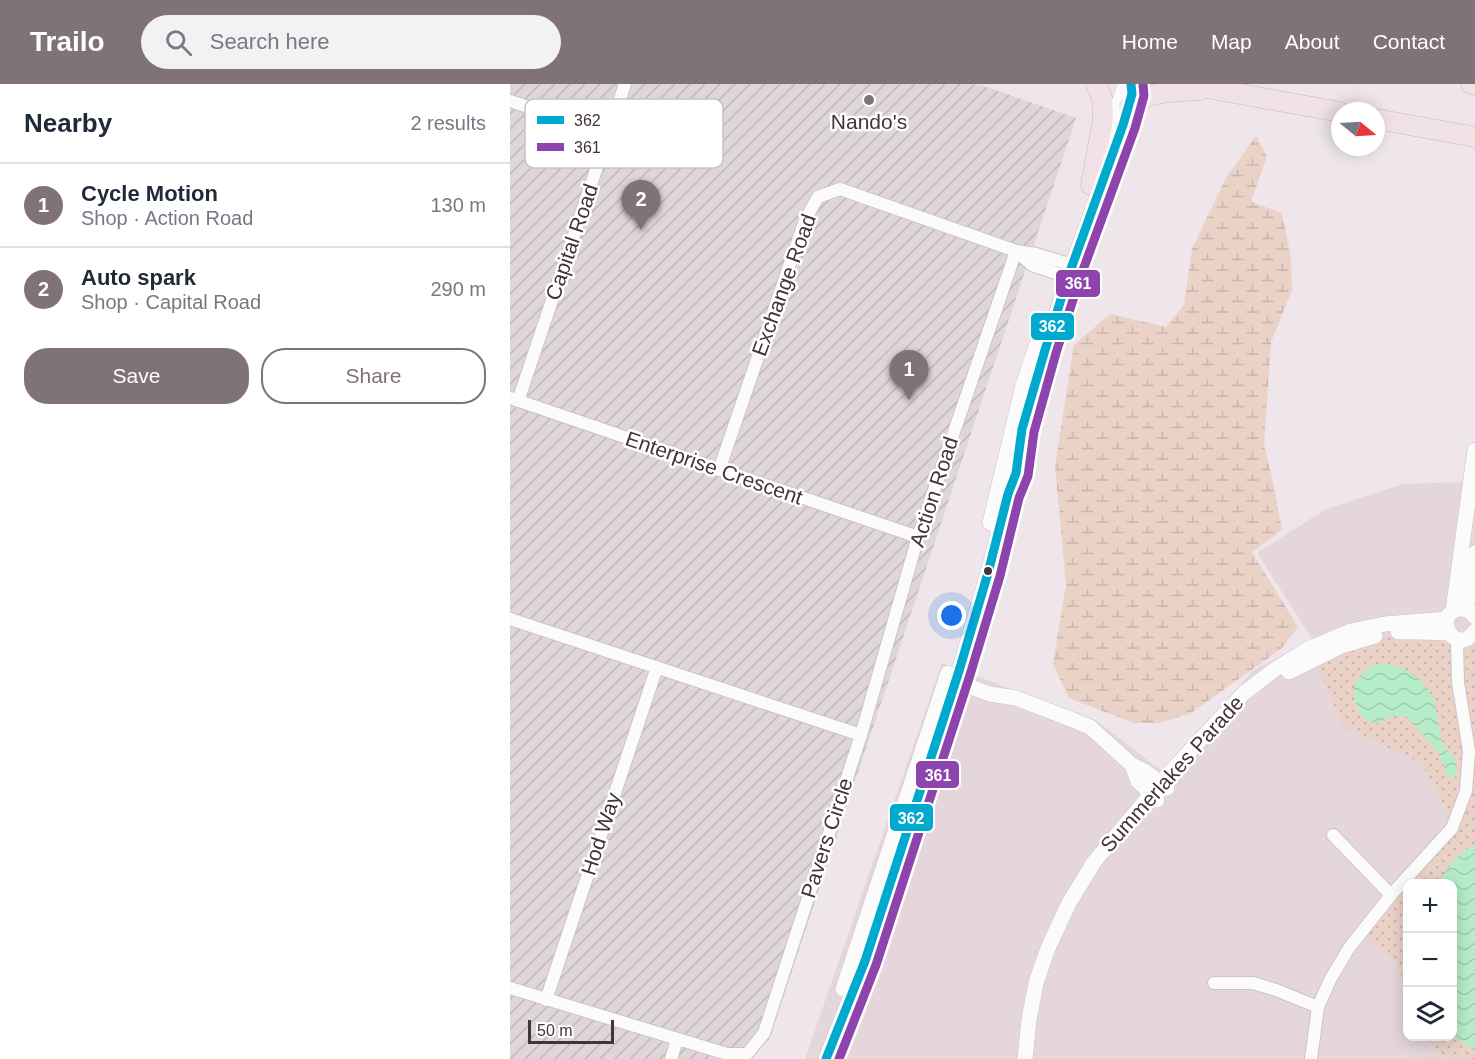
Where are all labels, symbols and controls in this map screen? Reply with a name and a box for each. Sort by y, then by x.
search box [141,15,561,69]
text: Trailo [30,26,105,57]
icon: search [162,26,195,59]
text: Search here [210,29,330,54]
text: Home [1122,30,1178,53]
text: Map [1211,30,1252,53]
text: About [1285,30,1340,53]
text: Contact [1373,30,1445,53]
marker: Nando's [862,93,876,107]
legend [525,99,723,168]
north arrow [1331,102,1385,156]
text: Nearby [24,108,112,138]
place label: Nando's [831,110,907,133]
text: 2 results [410,112,486,134]
text: 362 [574,112,601,129]
text: 361 [574,139,601,156]
pin: 2 [622,180,660,230]
text: Cycle Motion [81,181,218,206]
street label: Capital Road [541,181,602,303]
text: 1 [38,194,49,216]
text: 130 m [430,194,486,216]
text: Shop · Action Road [81,207,253,229]
street label: Exchange Road [747,211,820,359]
text: Auto spark [81,265,196,290]
line badge: 361 [1055,269,1101,298]
text: 361 [1065,275,1091,292]
text: 2 [38,278,49,300]
text: 290 m [430,278,486,300]
text: Shop · Capital Road [81,291,261,313]
line badge: 362 [1030,312,1075,341]
text: 362 [1039,318,1065,335]
button: Save [24,348,249,404]
button: Share [261,348,486,404]
pin: 1 [890,350,928,400]
street label: Enterprise Crescent [623,426,806,509]
street label: Action Road [905,434,962,550]
unlabelled marker [982,565,994,577]
your location [937,601,966,630]
street label: Summerlakes Parade [1096,691,1248,856]
line badge: 361 [915,760,960,789]
text: 361 [925,767,951,784]
street label: Pavers Circle [796,775,857,901]
street label: Hod Way [576,789,625,878]
line badge: 362 [889,803,934,832]
text: 362 [898,810,924,827]
map controls [1403,879,1457,1041]
button: + [1403,879,1457,933]
button: − [1403,933,1457,987]
button: layers [1403,987,1457,1041]
scale bar [528,1017,614,1044]
text: 50 m [537,1022,573,1039]

